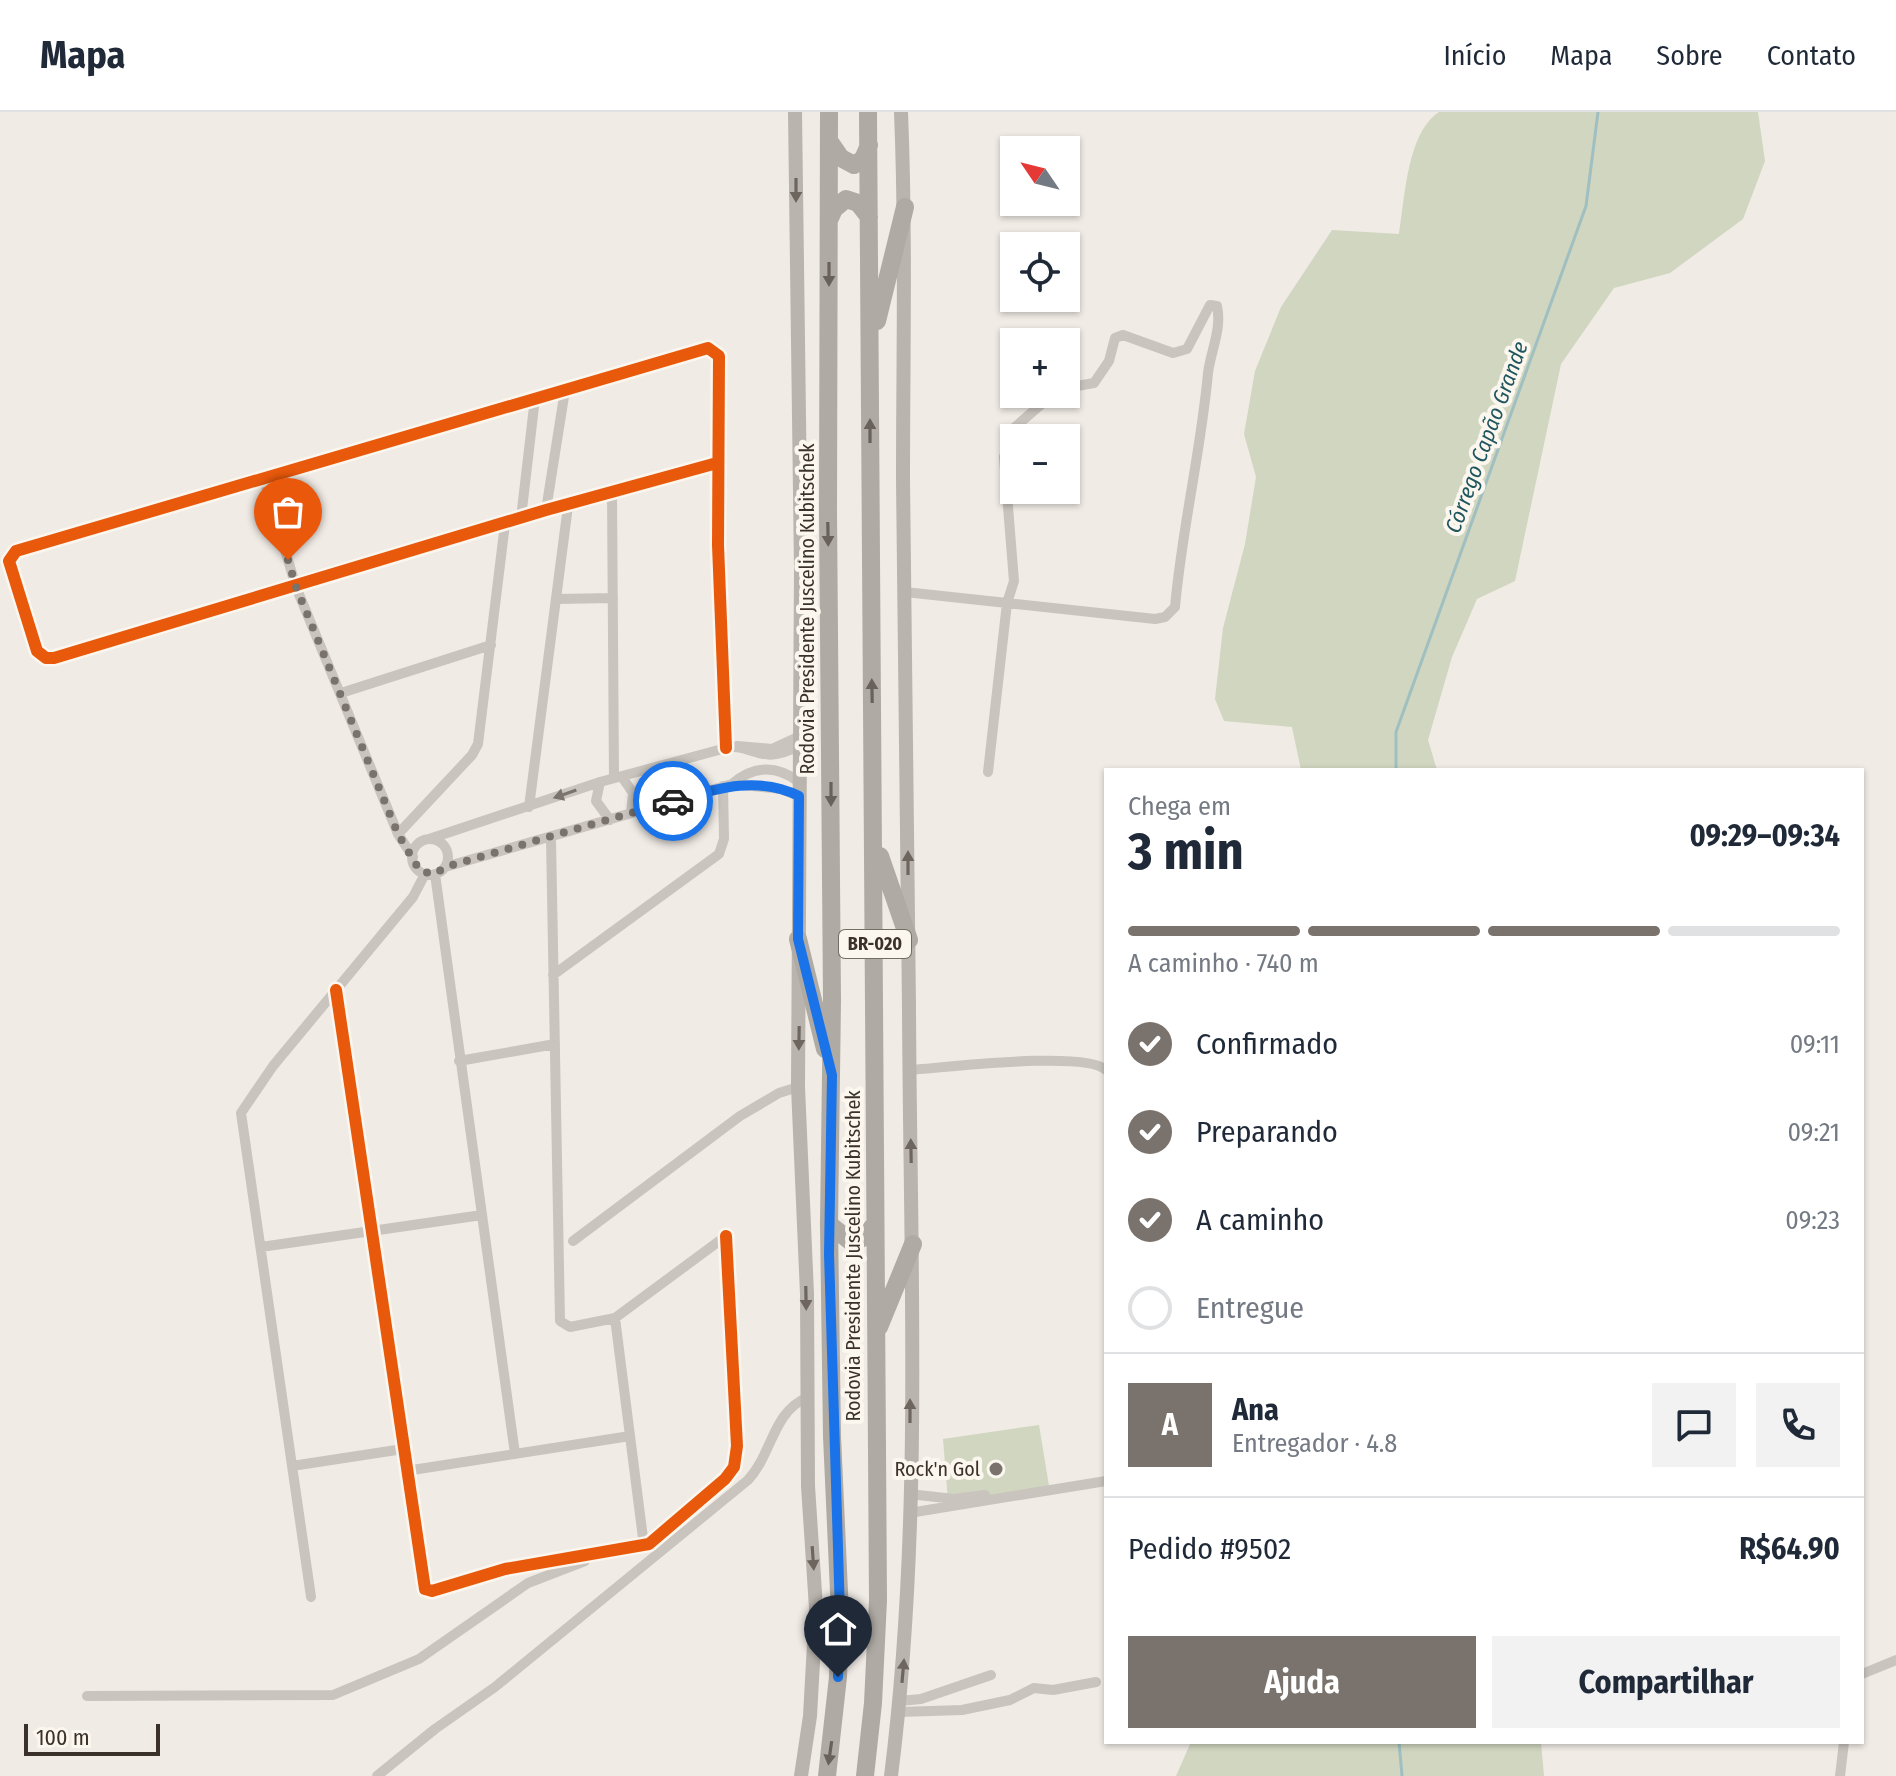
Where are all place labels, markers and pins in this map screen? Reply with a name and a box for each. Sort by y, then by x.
pin [254,478,322,560]
place label: Rock'n Gol [894,1457,980,1481]
marker: Rock'n Gol [987,1460,1005,1478]
pin [804,1595,872,1677]

